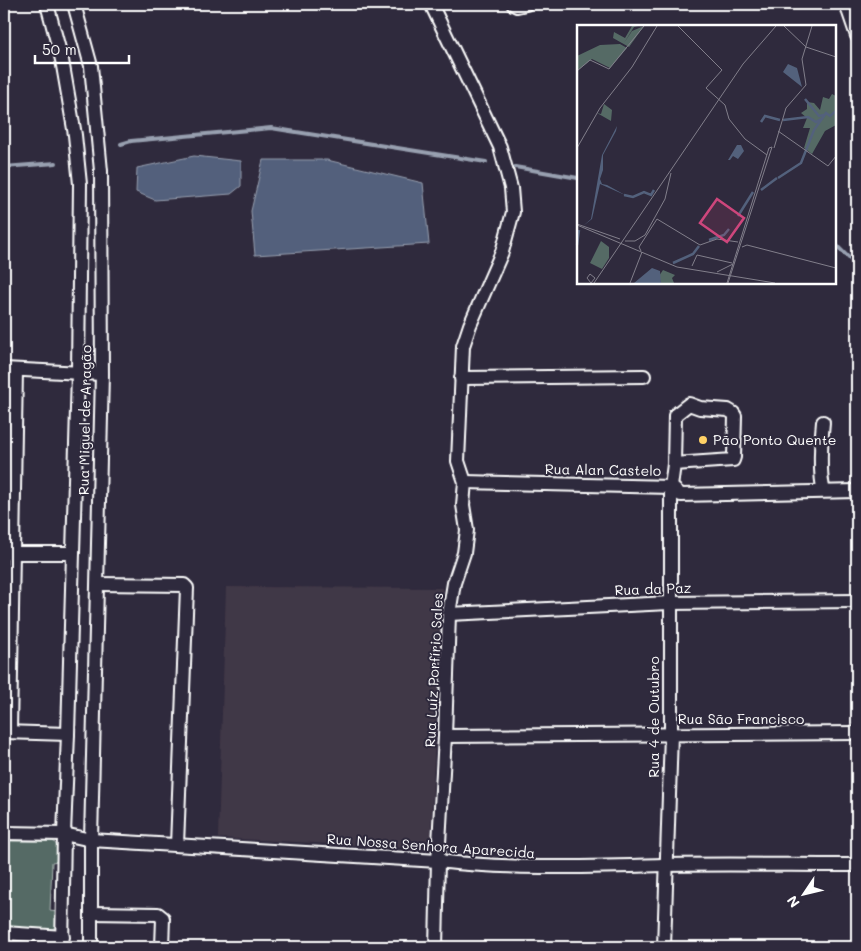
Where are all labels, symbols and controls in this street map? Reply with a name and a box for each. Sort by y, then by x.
inset map [577,25,836,284]
scale bar [35,32,129,64]
text: 50 m [42,39,77,59]
street label: Rua Miguel de Aragão [74,345,95,495]
place label: Pão Ponto Quente [713,430,836,449]
marker: Pão Ponto Quente [697,434,709,446]
street label: Rua Alan Castelo [545,459,661,480]
street label: Rua da Paz [614,578,692,599]
street label: Rua Luíz Porfírio Sales [420,592,447,748]
street label: Rua 4 de Outubro [644,656,663,778]
street label: Rua São Francisco [678,709,804,728]
street label: Rua Nossa Senhora Aparecida [326,829,536,862]
north arrow [778,868,828,918]
text: N [782,892,804,912]

